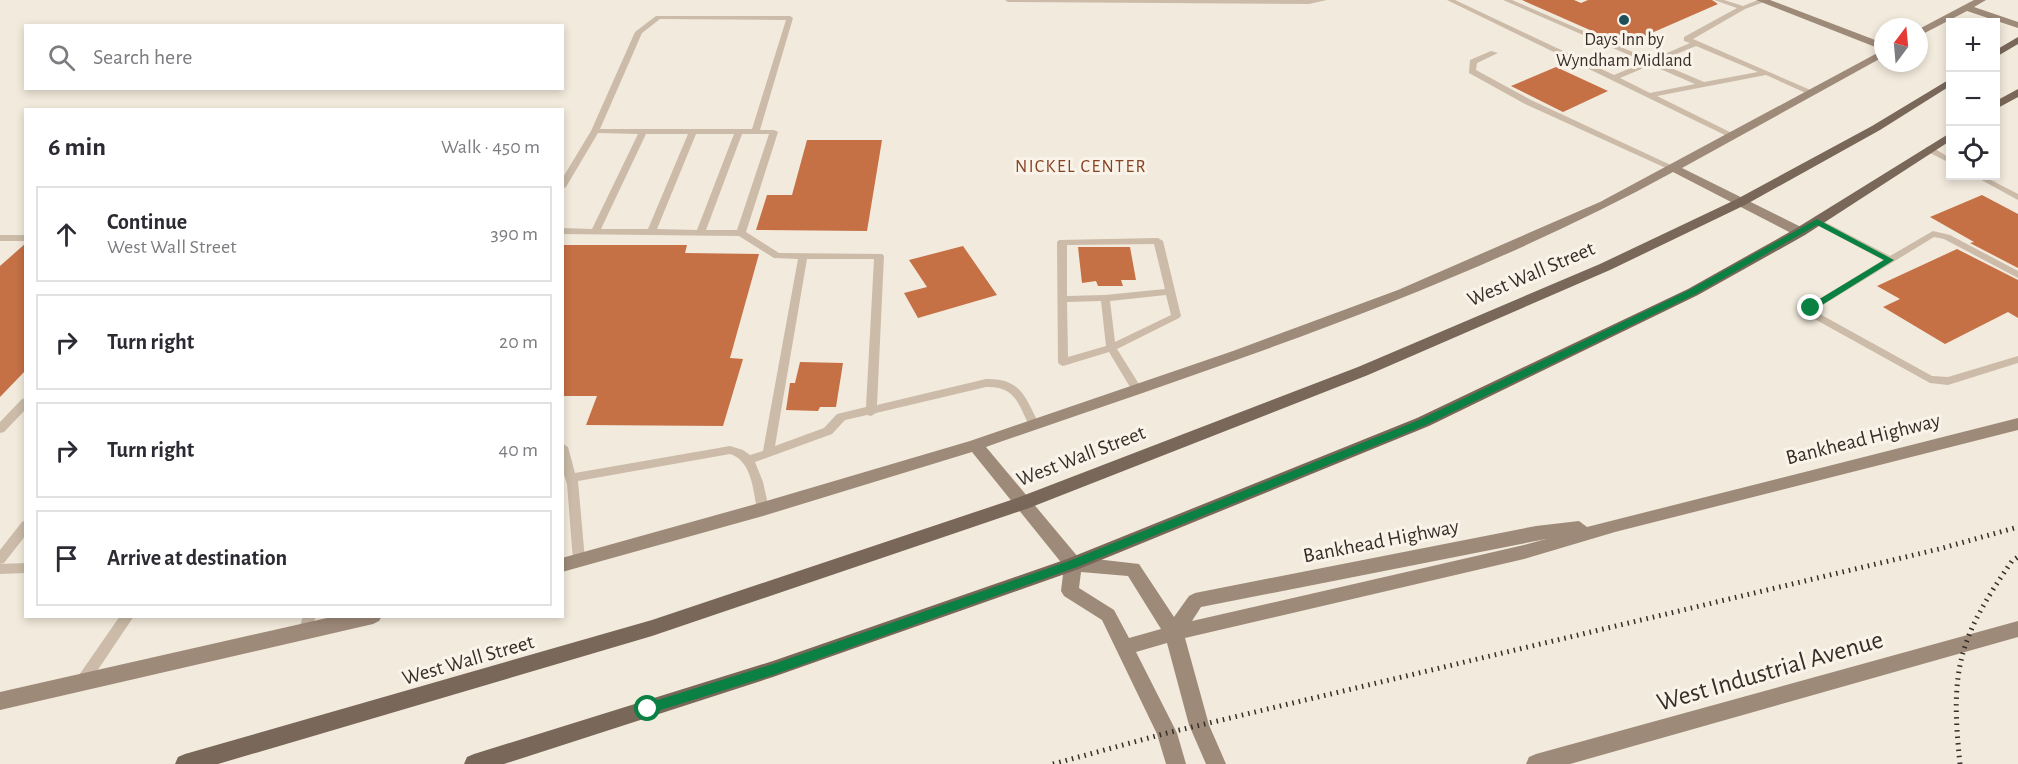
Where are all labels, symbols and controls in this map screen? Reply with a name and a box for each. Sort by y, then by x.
marker: Days Inn by Wyndham Midland [1617,13,1631,27]
north arrow [1874,18,1928,72]
map controls [1946,18,2000,180]
button: + [1946,18,2000,72]
search box [24,24,564,90]
place label: Days Inn by Wyndham Midland [1556,31,1692,70]
icon: search [45,41,78,74]
text: Search here [93,46,192,68]
button: − [1946,72,2000,126]
button: locate [1946,126,2000,180]
text: 6 min [48,134,106,160]
text: Walk · 450 m [441,137,540,157]
district label: NICKEL CENTER [1015,158,1147,176]
text: Continue [107,211,187,233]
icon: ahead [50,218,83,251]
text: 390 m [491,224,538,244]
text: West Wall Street [107,237,237,257]
street label: West Wall Street [1464,238,1598,310]
route end [1797,294,1823,320]
icon: right [50,326,83,359]
text: Turn right [107,331,194,353]
text: 20 m [499,332,538,352]
street label: Bankhead Highway [1784,410,1942,468]
street label: West Wall Street [1014,422,1149,490]
icon: right [50,434,83,467]
text: Turn right [107,439,194,461]
text: 40 m [499,440,538,460]
street label: Bankhead Highway [1301,516,1461,566]
icon: arrive [50,542,83,575]
text: Arrive at destination [107,547,287,569]
street label: West Industrial Avenue [1654,626,1886,716]
street label: West Wall Street [400,631,537,689]
route start [634,695,660,721]

